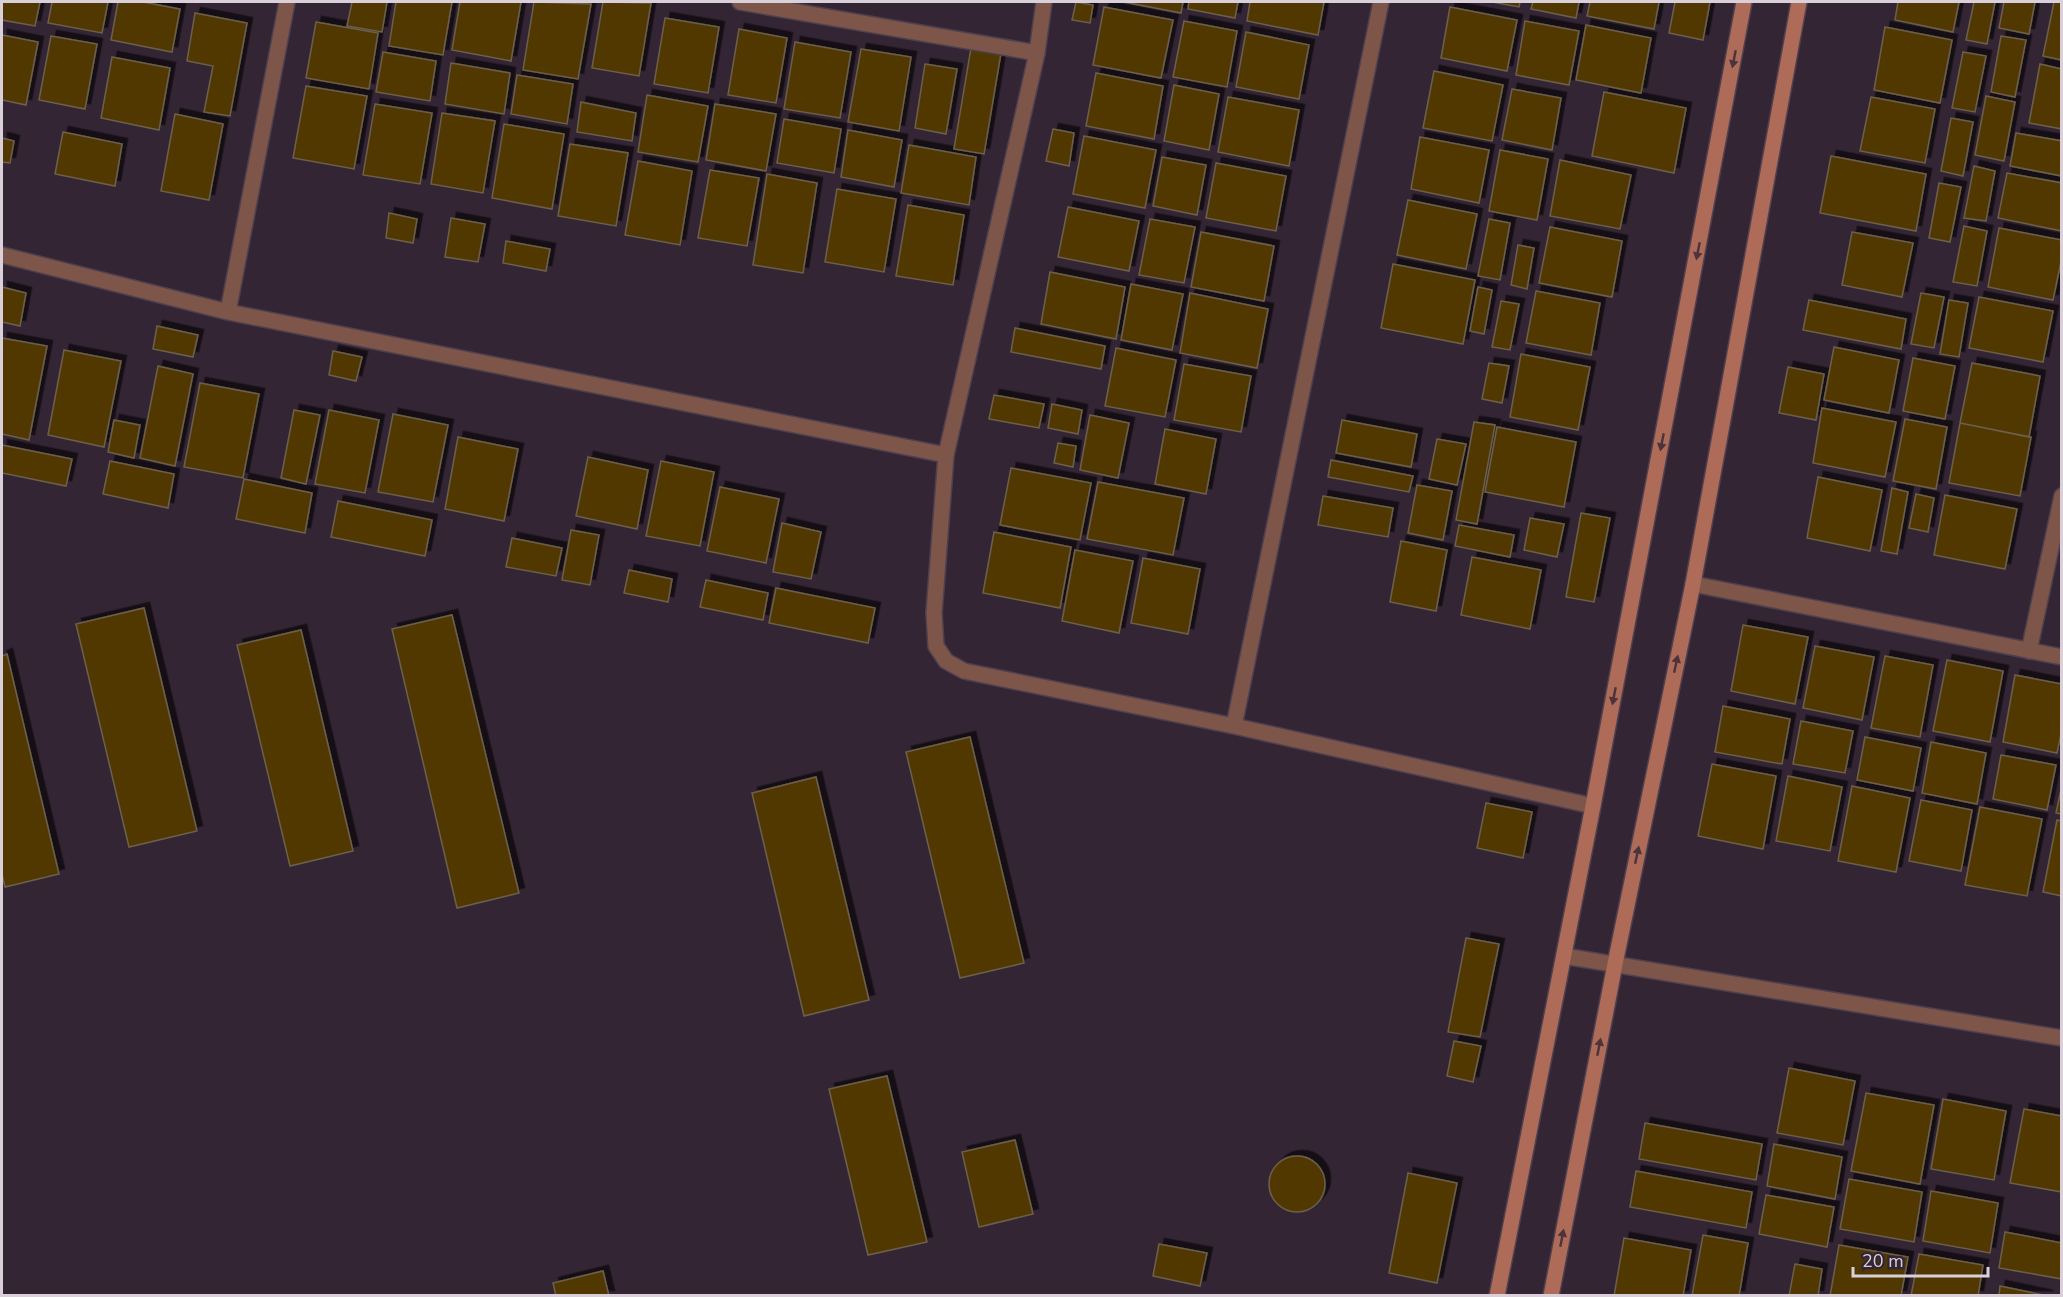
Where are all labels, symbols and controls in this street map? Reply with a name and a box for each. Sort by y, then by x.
one-way arrow [1729,50,1738,69]
one-way arrow [1693,241,1702,260]
one-way arrow [1657,433,1666,452]
one-way arrow [1672,655,1682,674]
one-way arrow [1609,687,1618,706]
one-way arrow [1633,846,1642,865]
one-way arrow [1595,1037,1604,1056]
one-way arrow [1558,1228,1567,1247]
scale bar [1853,1240,1988,1278]
text: 20 m [1862,1249,1904,1273]

